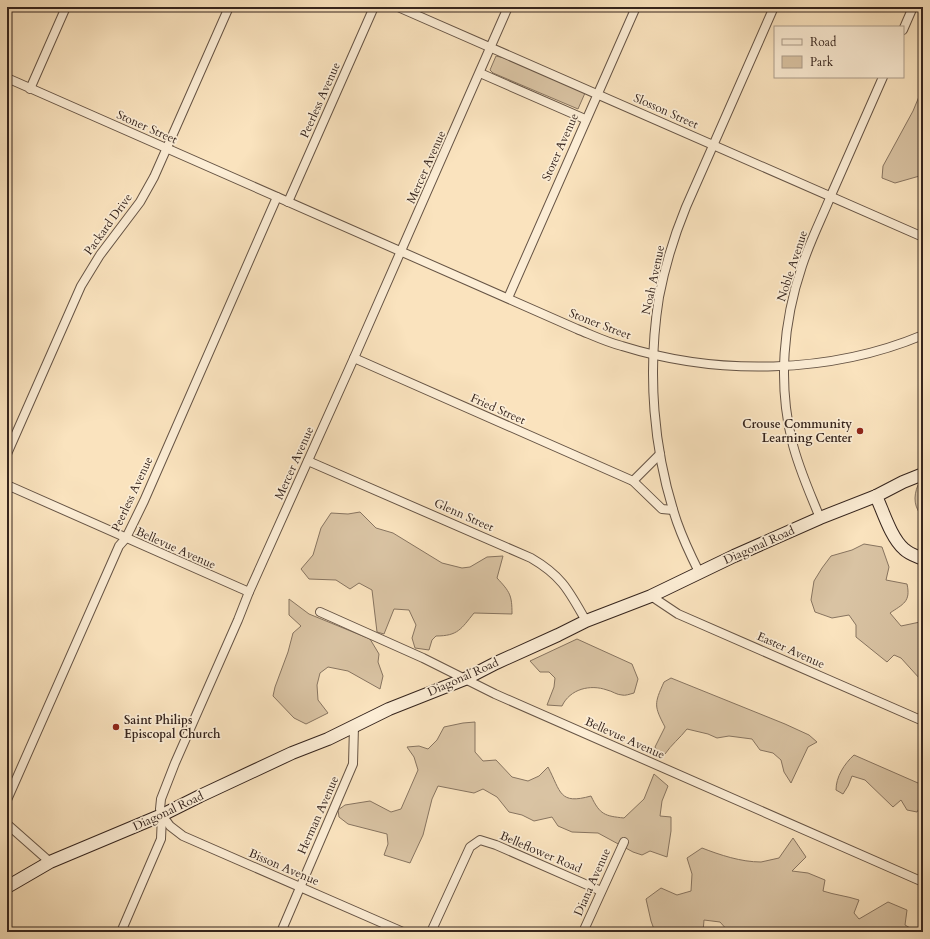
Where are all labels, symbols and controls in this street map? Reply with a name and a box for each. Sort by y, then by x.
legend [774,26,904,78]
text: Road [810,34,837,50]
text: Park [810,54,834,70]
street label: Peerless Avenue [296,60,344,140]
street label: Slosson Street [631,90,701,132]
street label: Stoner Street [114,106,180,148]
street label: Storer Avenue [538,111,582,183]
street label: Mercer Avenue [403,128,449,206]
street label: Packard Drive [80,190,136,258]
street label: Noble Avenue [773,228,811,304]
street label: Noah Avenue [638,244,668,316]
street label: Stoner Street [567,305,633,343]
street label: Fried Street [468,390,528,428]
place label: Crouse Community Learning Center [742,416,852,446]
street label: Mercer Avenue [271,424,317,502]
marker: Crouse Community Learning Center [855,426,865,436]
street label: Peerless Avenue [108,454,156,534]
street label: Glenn Street [432,495,497,535]
street label: Diagonal Road [721,522,798,568]
street label: Bellevue Avenue [134,523,218,573]
street label: Easter Avenue [755,628,827,672]
street label: Diagonal Road [425,654,502,700]
place label: Saint Philips Episcopal Church [124,712,221,742]
street label: Bellevue Avenue [583,713,667,763]
marker: Saint Philips Episcopal Church [111,722,121,732]
street label: Herman Avenue [294,773,342,857]
street label: Diagonal Road [130,787,206,834]
street label: Belleflower Road [498,828,585,877]
street label: Bisson Avenue [246,845,322,889]
street label: Diana Avenue [570,846,614,918]

